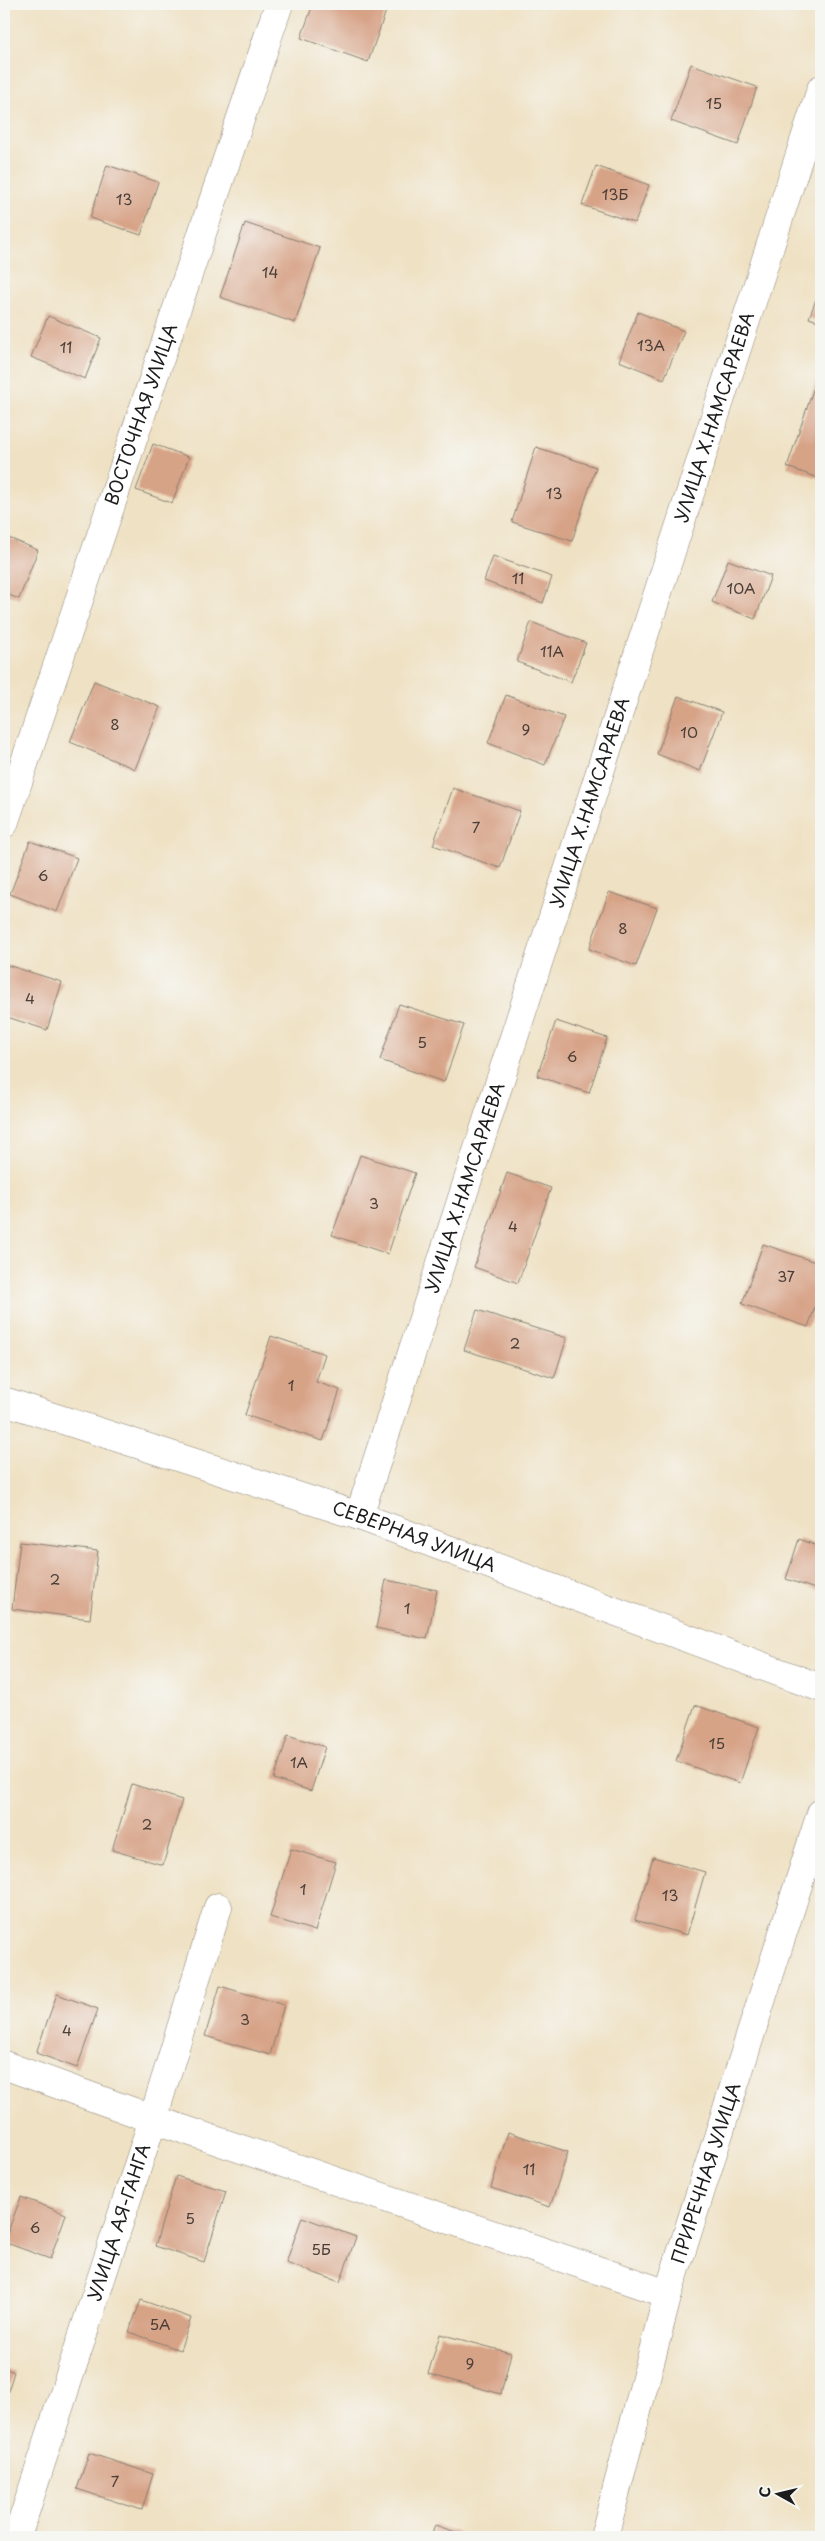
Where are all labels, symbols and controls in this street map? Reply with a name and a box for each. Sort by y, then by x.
house number: 15 [706,91,722,114]
house number: 13Б [602,182,628,205]
house number: 13 [116,187,132,210]
house number: 14 [262,260,278,283]
street label: УЛИЦА Х.НАМСАРАЕВА [667,308,760,525]
street label: ВОСТОЧНАЯ УЛИЦА [97,319,183,508]
house number: 13А [637,333,665,356]
house number: 11 [60,335,72,358]
house number: 13 [546,481,562,504]
house number: 11 [512,566,524,589]
house number: 10А [726,576,756,599]
house number: 11А [540,639,564,662]
street label: УЛИЦА Х.НАМСАРАЕВА [542,693,635,911]
house number: 8 [110,712,120,735]
house number: 9 [522,717,530,740]
house number: 10 [680,720,698,743]
house number: 7 [472,815,481,838]
house number: 6 [38,863,48,886]
house number: 8 [618,916,628,939]
house number: 4 [25,986,35,1009]
house number: 5 [417,1030,427,1053]
house number: 6 [567,1044,577,1067]
street label: УЛИЦА Х.НАМСАРАЕВА [417,1079,510,1296]
house number: 3 [369,1191,379,1214]
house number: 4 [508,1214,518,1237]
house number: 37 [777,1264,795,1287]
house number: 2 [510,1331,520,1354]
house number: 1 [288,1373,294,1396]
street label: СЕВЕРНАЯ УЛИЦА [329,1493,501,1578]
house number: 2 [50,1567,60,1590]
house number: 1 [404,1596,410,1619]
house number: 15 [709,1731,725,1754]
house number: 1А [290,1750,308,1773]
house number: 2 [142,1812,152,1835]
house number: 1 [300,1877,306,1900]
house number: 13 [662,1883,678,1906]
house number: 3 [240,2007,250,2030]
house number: 4 [62,2018,72,2041]
street label: ПРИРЕЧНАЯ УЛИЦА [663,2078,747,2267]
street label: УЛИЦА АЯ-ГАНГА [80,2140,156,2304]
house number: 11 [523,2157,535,2180]
house number: 5 [185,2206,195,2229]
house number: 6 [30,2215,40,2238]
house number: 5Б [311,2237,331,2260]
house number: 5А [149,2312,171,2335]
house number: 9 [466,2351,474,2374]
north arrow [752,2468,802,2518]
house number: 7 [111,2469,120,2492]
text: С [754,2485,776,2499]

